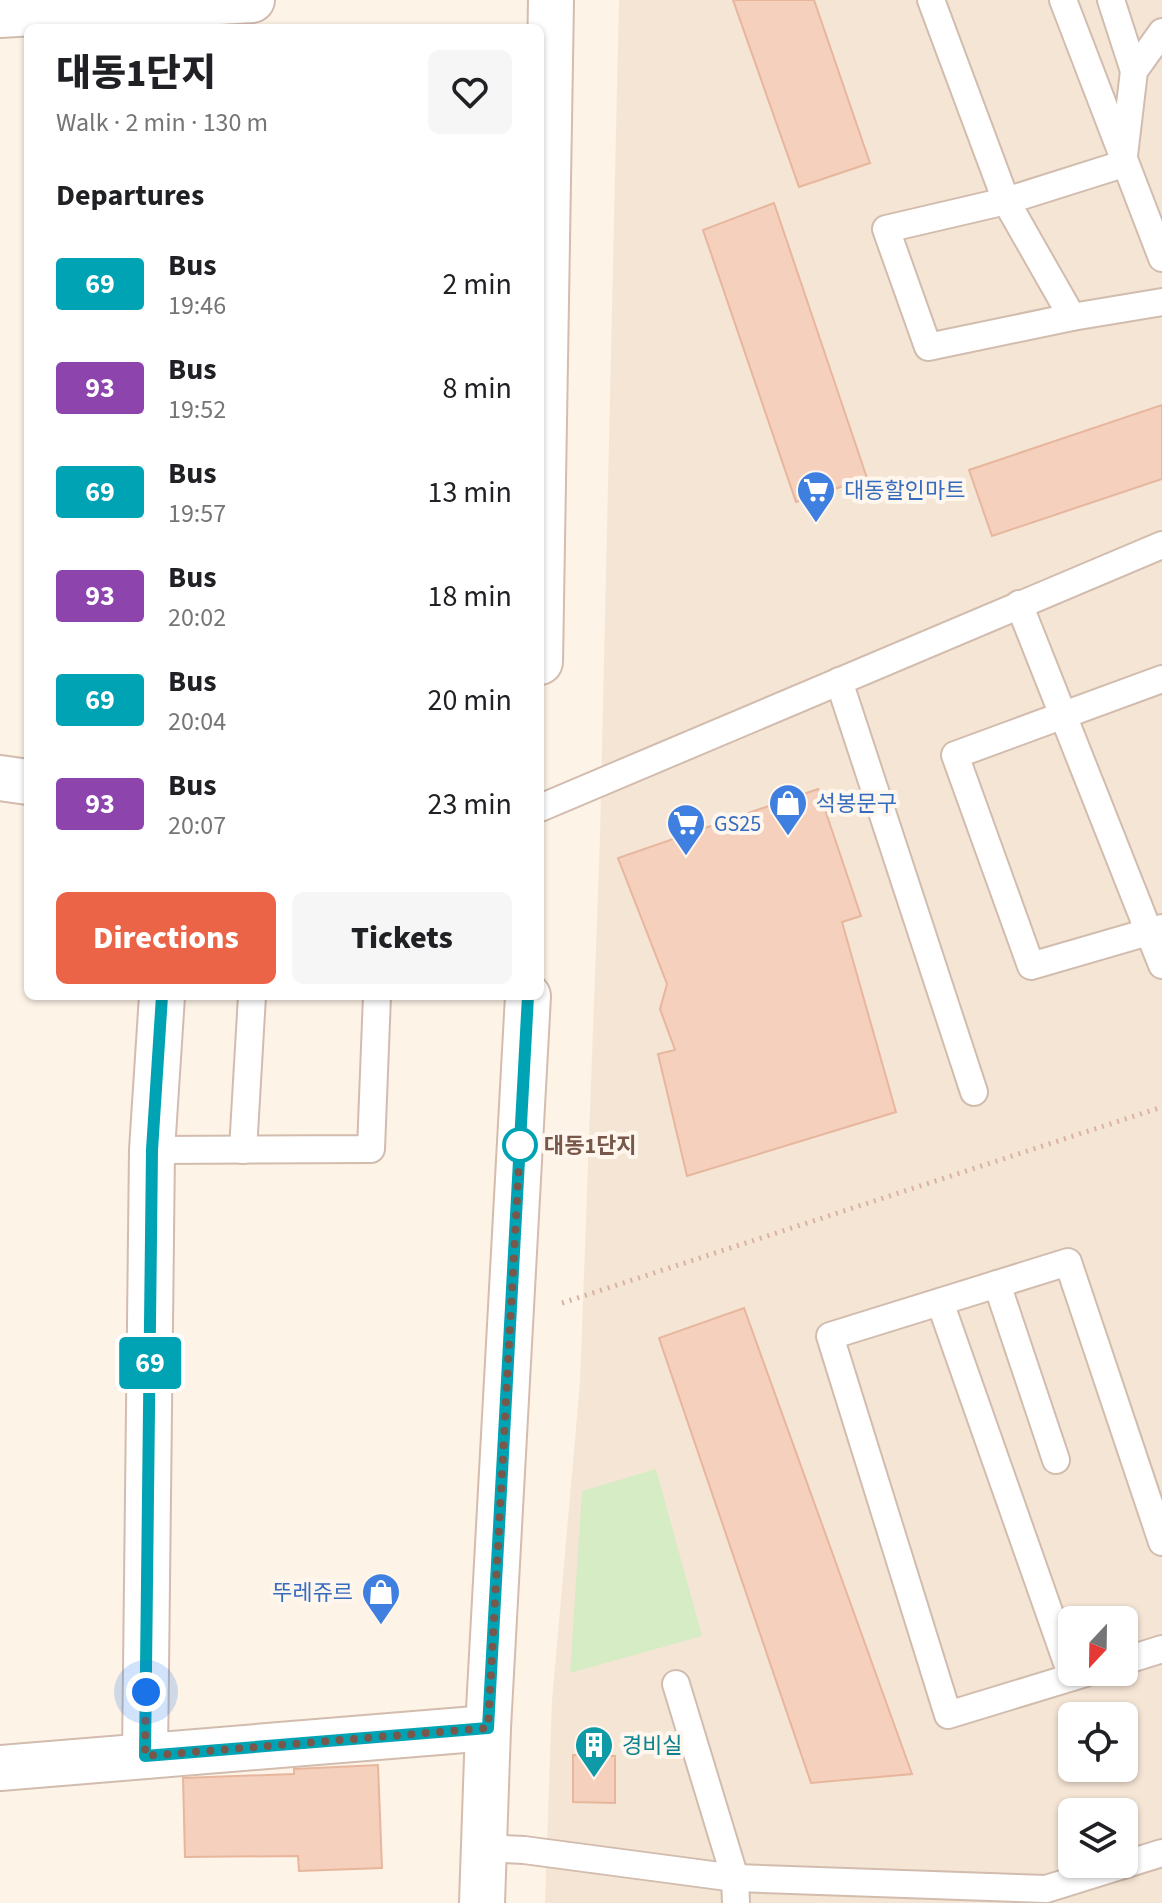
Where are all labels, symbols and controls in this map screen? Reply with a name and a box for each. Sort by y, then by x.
text: 대동1단지 [56,47,216,101]
button: heart [428,50,512,134]
text: Walk · 2 min · 130 m [56,104,268,141]
text: Departures [56,174,204,217]
text: Bus [168,244,216,287]
text: 2 min [442,263,512,306]
text: 69 [85,264,115,304]
text: 19:46 [168,287,226,324]
text: Bus [168,348,216,391]
text: 8 min [442,367,512,410]
text: 93 [85,368,115,408]
text: 19:52 [168,391,226,428]
text: Bus [168,452,216,495]
supermarket icon: 대동할인마트 [795,469,837,524]
text: 13 min [428,471,512,514]
text: 69 [85,472,115,512]
place label: 대동할인마트 [844,475,965,507]
text: 19:57 [168,495,226,532]
text: Bus [168,556,216,599]
text: 18 min [428,575,512,618]
text: 93 [85,576,115,616]
text: 20:02 [168,599,226,636]
text: Bus [168,660,216,703]
text: 20 min [428,679,512,722]
text: 69 [85,680,115,720]
text: 20:04 [168,703,226,740]
text: Bus [168,764,216,807]
shop icon: 석봉문구 [767,782,809,837]
text: 23 min [428,783,512,826]
text: 93 [85,784,115,824]
place label: 석봉문구 [816,788,897,820]
supermarket icon: GS25 [665,802,707,857]
text: 20:07 [168,807,226,844]
place label: GS25 [714,808,761,840]
button: Directions [56,892,276,984]
button: Tickets [292,892,512,984]
marker: 대동1단지 [503,1128,537,1162]
place label: 대동1단지 [544,1130,637,1162]
line badge: 69 [114,1337,186,1389]
text: 69 [135,1343,165,1383]
shop icon: 뚜레쥬르 [360,1571,402,1626]
place label: 뚜레쥬르 [272,1577,353,1609]
north arrow [1058,1606,1138,1686]
map controls [1058,1606,1138,1878]
your location [126,1672,166,1712]
button: locate [1058,1702,1138,1782]
building icon: 경비실 [573,1724,615,1779]
place label: 경비실 [622,1730,683,1762]
button: layers [1058,1798,1138,1878]

